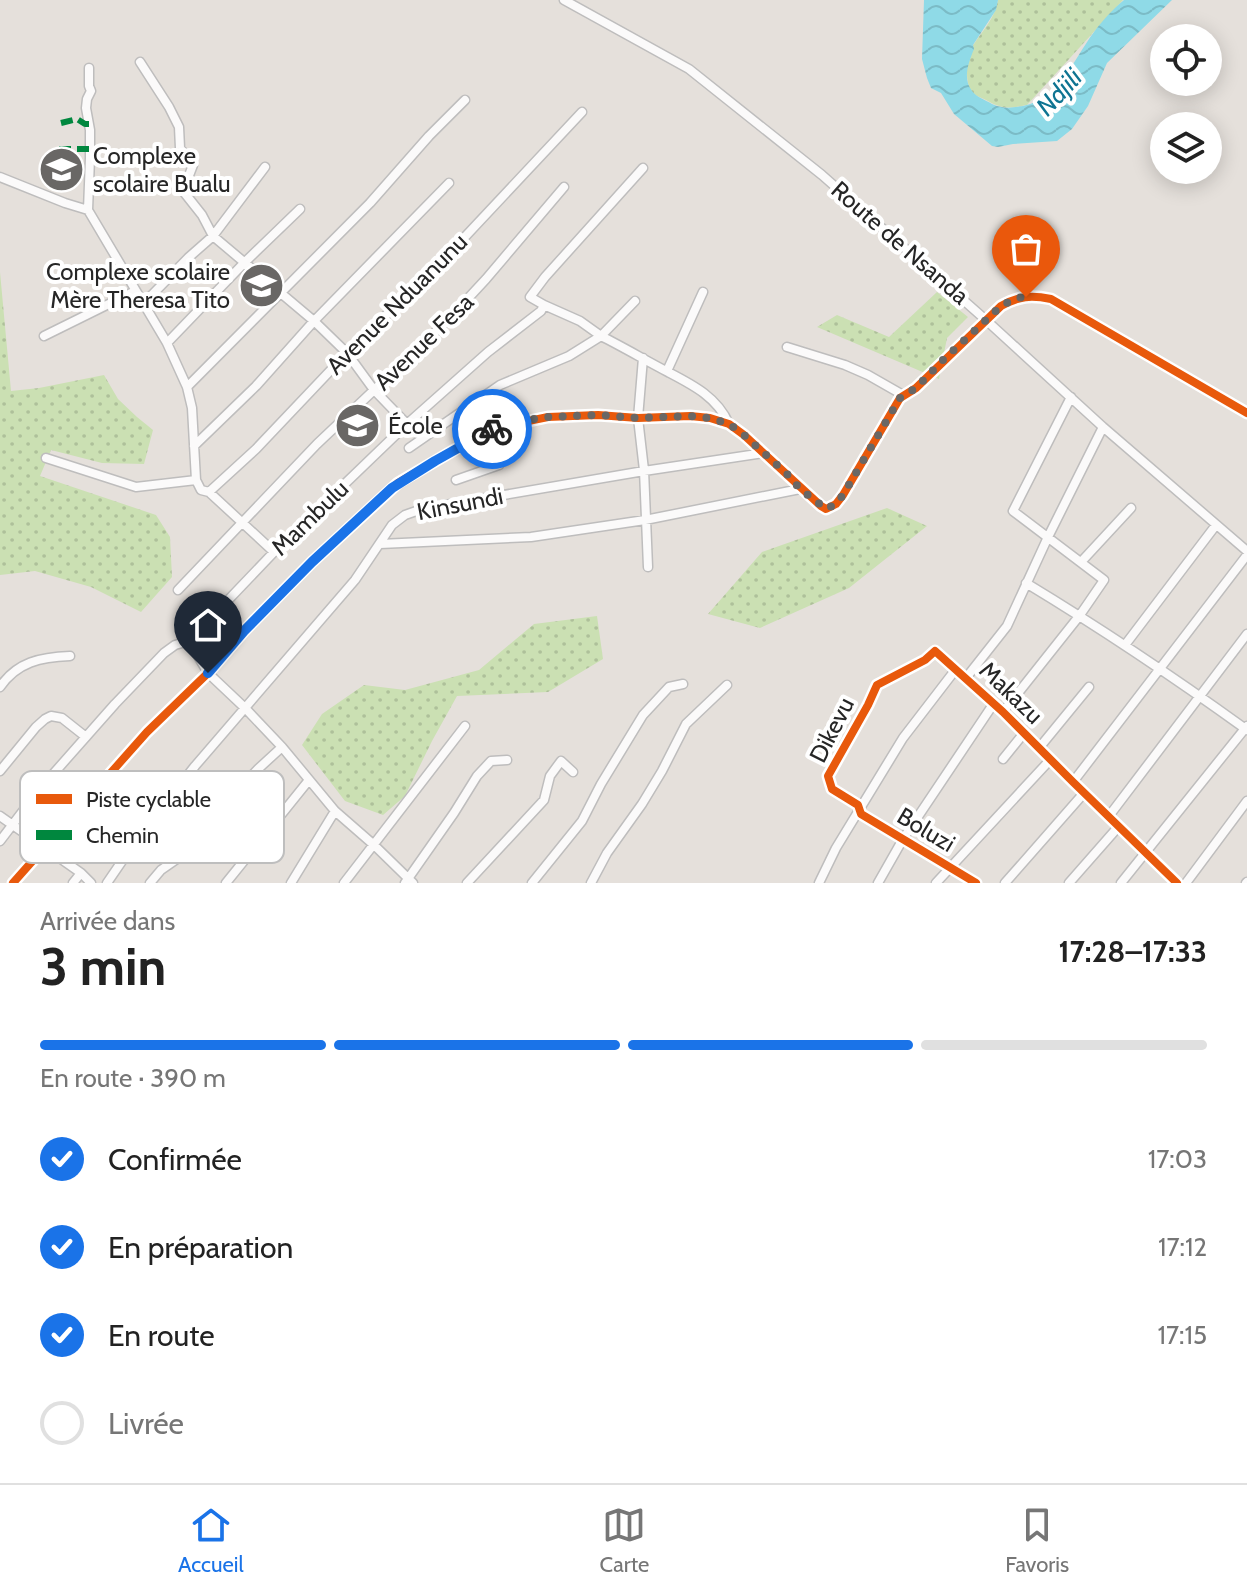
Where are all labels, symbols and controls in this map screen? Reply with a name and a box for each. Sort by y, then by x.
map controls [1150,24,1222,184]
button: locate [1150,24,1222,96]
water label: Ndjili [1029,61,1089,122]
button: layers [1150,112,1222,184]
place label: Complexe scolaire Bualu [93,141,231,198]
school or university icon: Complexe scolaire Bualu [38,146,86,194]
street label: Route de Nsanda [826,175,975,311]
pin [992,215,1060,297]
street label: Avenue Nduanunu [320,227,473,380]
icon: bag [1004,227,1048,271]
place label: Complexe scolaire Mère Theresa Tito [46,257,230,314]
school or university icon: Complexe scolaire Mère Theresa Tito [237,262,285,310]
street label: Avenue Fesa [368,287,480,396]
courier [452,389,532,469]
school or university icon: École [333,402,381,450]
icon: bike [470,407,514,451]
place label: École [388,411,443,440]
street label: Mambulu [265,474,354,561]
street label: Kinsundi [414,481,505,526]
pin [174,591,242,673]
icon: home [186,603,230,647]
street label: Makazu [974,655,1049,730]
street label: Dikevu [803,692,860,767]
legend [20,771,284,863]
text: Piste cyclable [86,786,211,813]
street label: Boluzi [892,801,960,858]
text: Chemin [86,822,159,849]
text: Arrivée dans [40,905,175,937]
text: 17:28–17:33 [1058,933,1207,970]
text: 3 min [40,935,166,998]
text: En route · 390 m [40,1062,226,1094]
icon: check [40,1137,84,1181]
text: Confirmée [108,1141,242,1178]
text: 17:03 [1148,1143,1207,1175]
icon: check [40,1225,84,1269]
text: En préparation [108,1229,293,1266]
text: 17:12 [1158,1231,1207,1263]
icon: check [40,1313,84,1357]
text: En route [108,1317,215,1354]
text: 17:15 [1157,1319,1207,1351]
text: Livrée [108,1405,184,1442]
tab: Accueil [178,1503,244,1578]
tab: Carte [600,1503,649,1578]
tab: Favoris [1005,1503,1069,1578]

